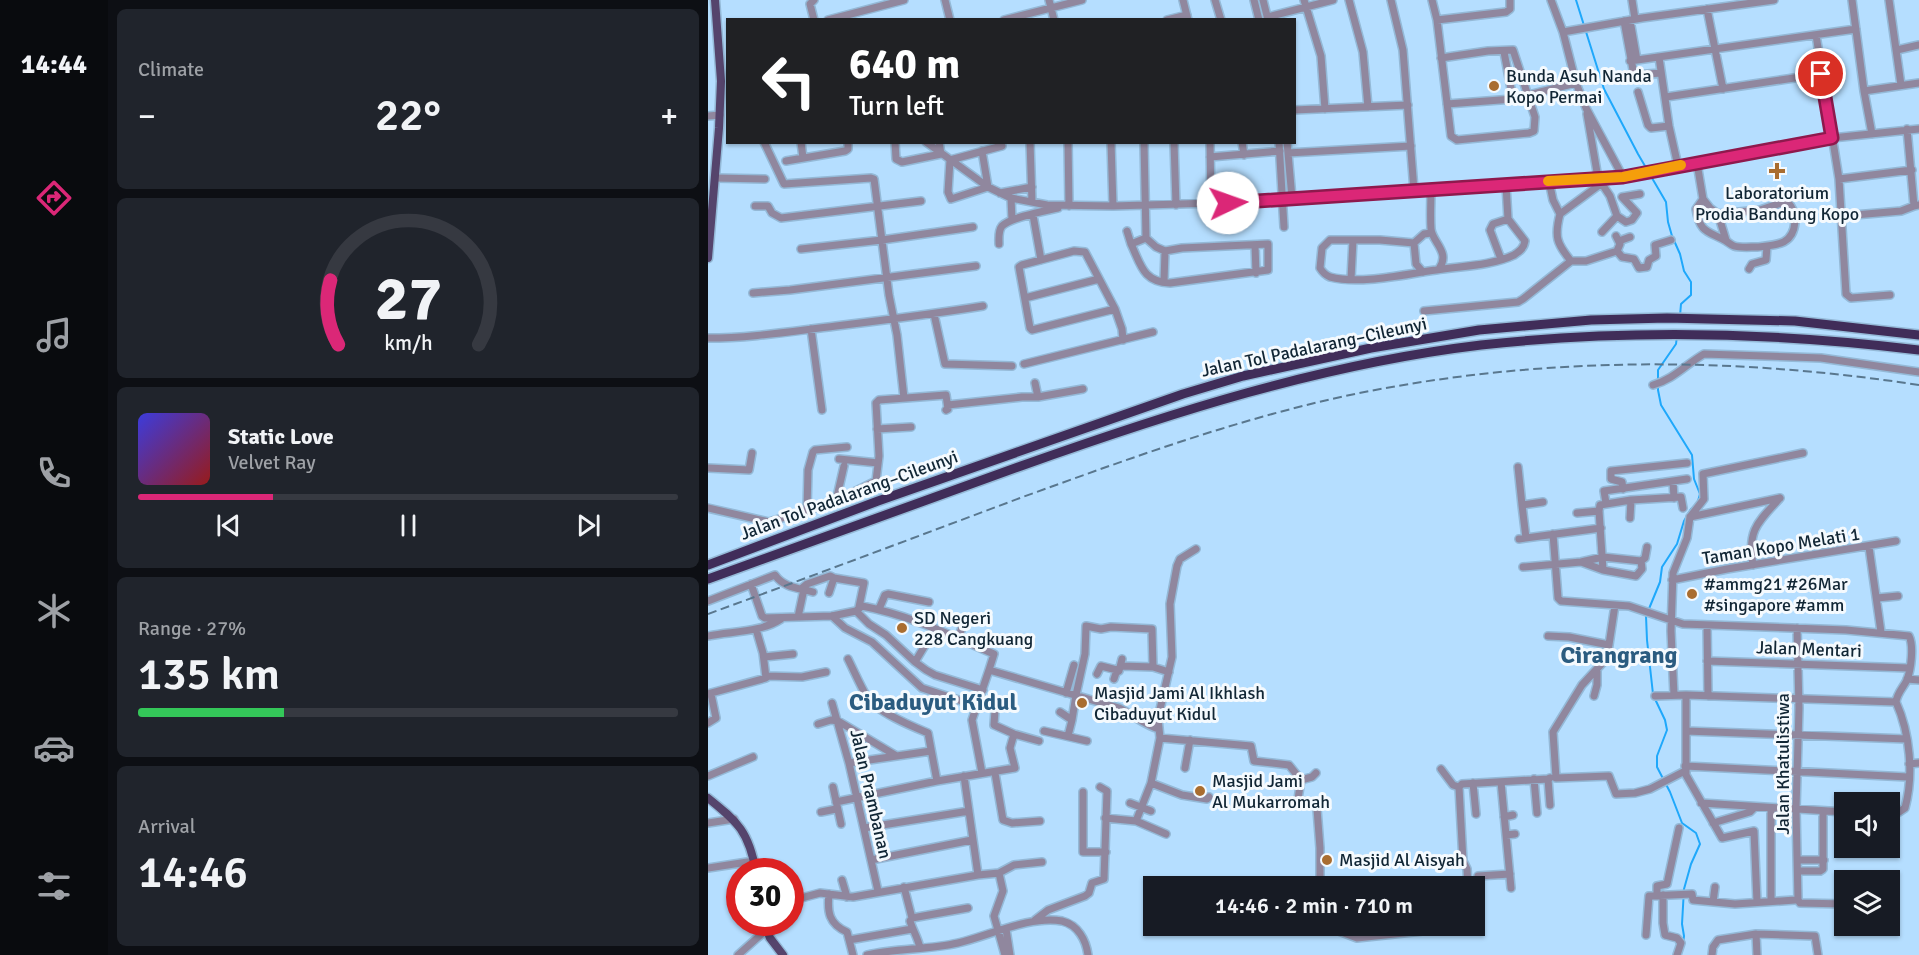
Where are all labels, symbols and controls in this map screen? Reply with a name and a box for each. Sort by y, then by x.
text: 640 m [849,39,960,90]
icon: left [750,42,828,120]
text: 14:44 [21,48,87,81]
pin [1795,48,1846,99]
text: Climate [138,57,204,82]
icon: arrive [1804,57,1837,90]
place label: Bunda Asuh Nanda Kopo Permai [1506,65,1652,108]
marker: Bunda Asuh Nanda Kopo Permai [1487,79,1501,93]
text: 22° [375,88,441,143]
text: Turn left [849,90,944,123]
text: − [138,96,156,137]
text: + [660,96,678,137]
marker: Laboratorium Prodia Bandung Kopo [1768,162,1786,180]
position arrow [1196,171,1260,235]
icon: directions [33,177,75,219]
place label: Laboratorium Prodia Bandung Kopo [1695,182,1859,225]
text: 27 [374,260,442,337]
street label: Jalan Tol Padalarang–Cileunyi [1199,312,1429,382]
icon: music [33,314,75,356]
text: km/h [384,331,432,357]
text: Static Love [228,423,334,450]
street label: Jalan Tol Padalarang–Cileunyi [737,445,961,545]
text: Velvet Ray [228,450,316,475]
icon: phone [33,452,75,494]
icon: previous [212,509,245,542]
icon: pause [392,509,425,542]
icon: next [572,509,605,542]
street label: Taman Kopo Melati 1 [1701,523,1861,569]
place label: #ammg21 #26Mar #singapore #amm [1704,573,1848,616]
marker: #ammg21 #26Mar #singapore #amm [1685,587,1699,601]
icon: climate [33,590,75,632]
place label: SD Negeri 228 Cangkuang [914,607,1033,650]
text: Range · 27% [138,616,246,641]
marker: SD Negeri 228 Cangkuang [895,621,909,635]
street label: Jalan Mentari [1756,636,1862,662]
district label: Cirangrang [1561,640,1678,670]
text: 135 km [138,647,280,702]
place label: Masjid Jami Al Ikhlash Cibaduyut Kidul [1094,682,1265,725]
district label: Cibaduyut Kidul [849,687,1017,717]
street label: Jalan Khatulistiwa [1772,693,1794,835]
marker: Masjid Jami Al Ikhlash Cibaduyut Kidul [1075,696,1089,710]
icon: car [33,727,75,769]
street label: Jalan Prambanan [845,727,897,861]
place label: Masjid Jami Al Mukarromah [1212,770,1330,813]
marker: Masjid Jami Al Mukarromah [1193,784,1207,798]
map controls [1834,792,1900,936]
button: sound [1834,792,1900,858]
text: Arrival [138,814,196,839]
text: 14:46 [138,845,248,900]
place label: Masjid Al Aisyah [1339,849,1465,871]
marker: Masjid Al Aisyah [1320,853,1334,867]
speed limit sign: 30 [726,858,804,936]
icon: filters [33,865,75,907]
button: layers [1834,870,1900,936]
text: 14:46 · 2 min · 710 m [1215,892,1413,919]

